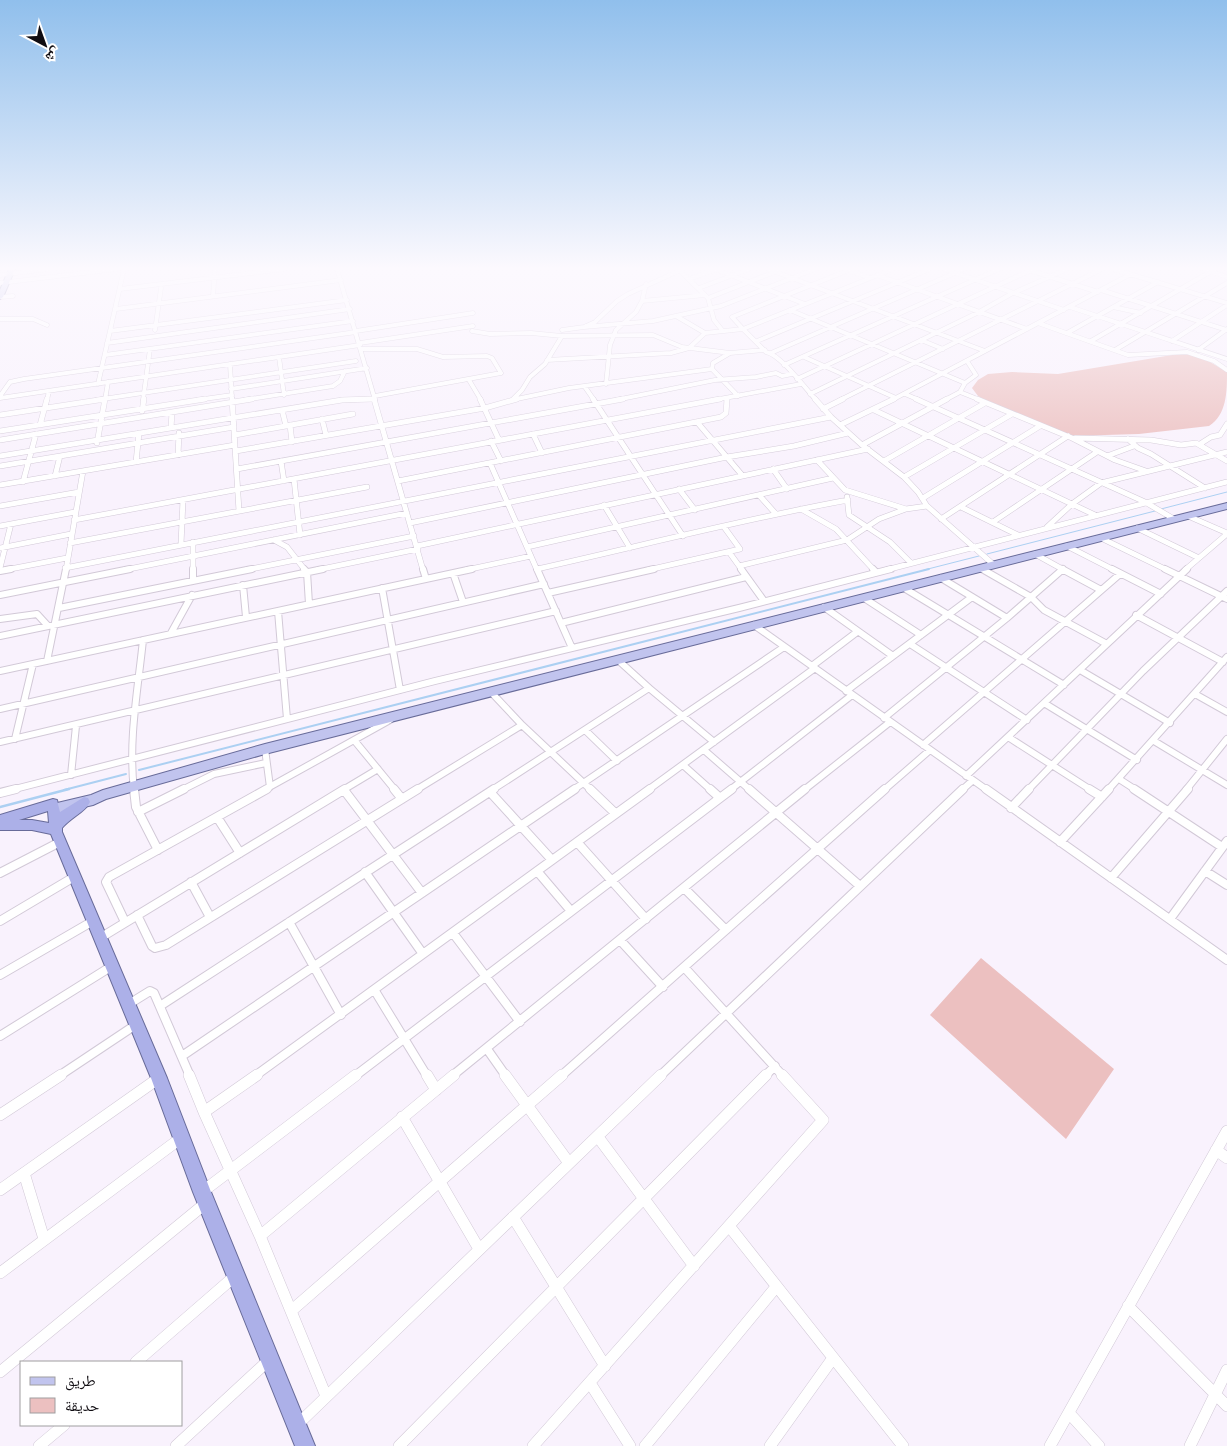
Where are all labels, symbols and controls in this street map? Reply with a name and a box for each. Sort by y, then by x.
north arrow [20,20,70,70]
text: ش [42,43,65,67]
legend [20,1361,182,1426]
text: طريق [65,1371,96,1391]
text: حديقة [65,1396,100,1415]

